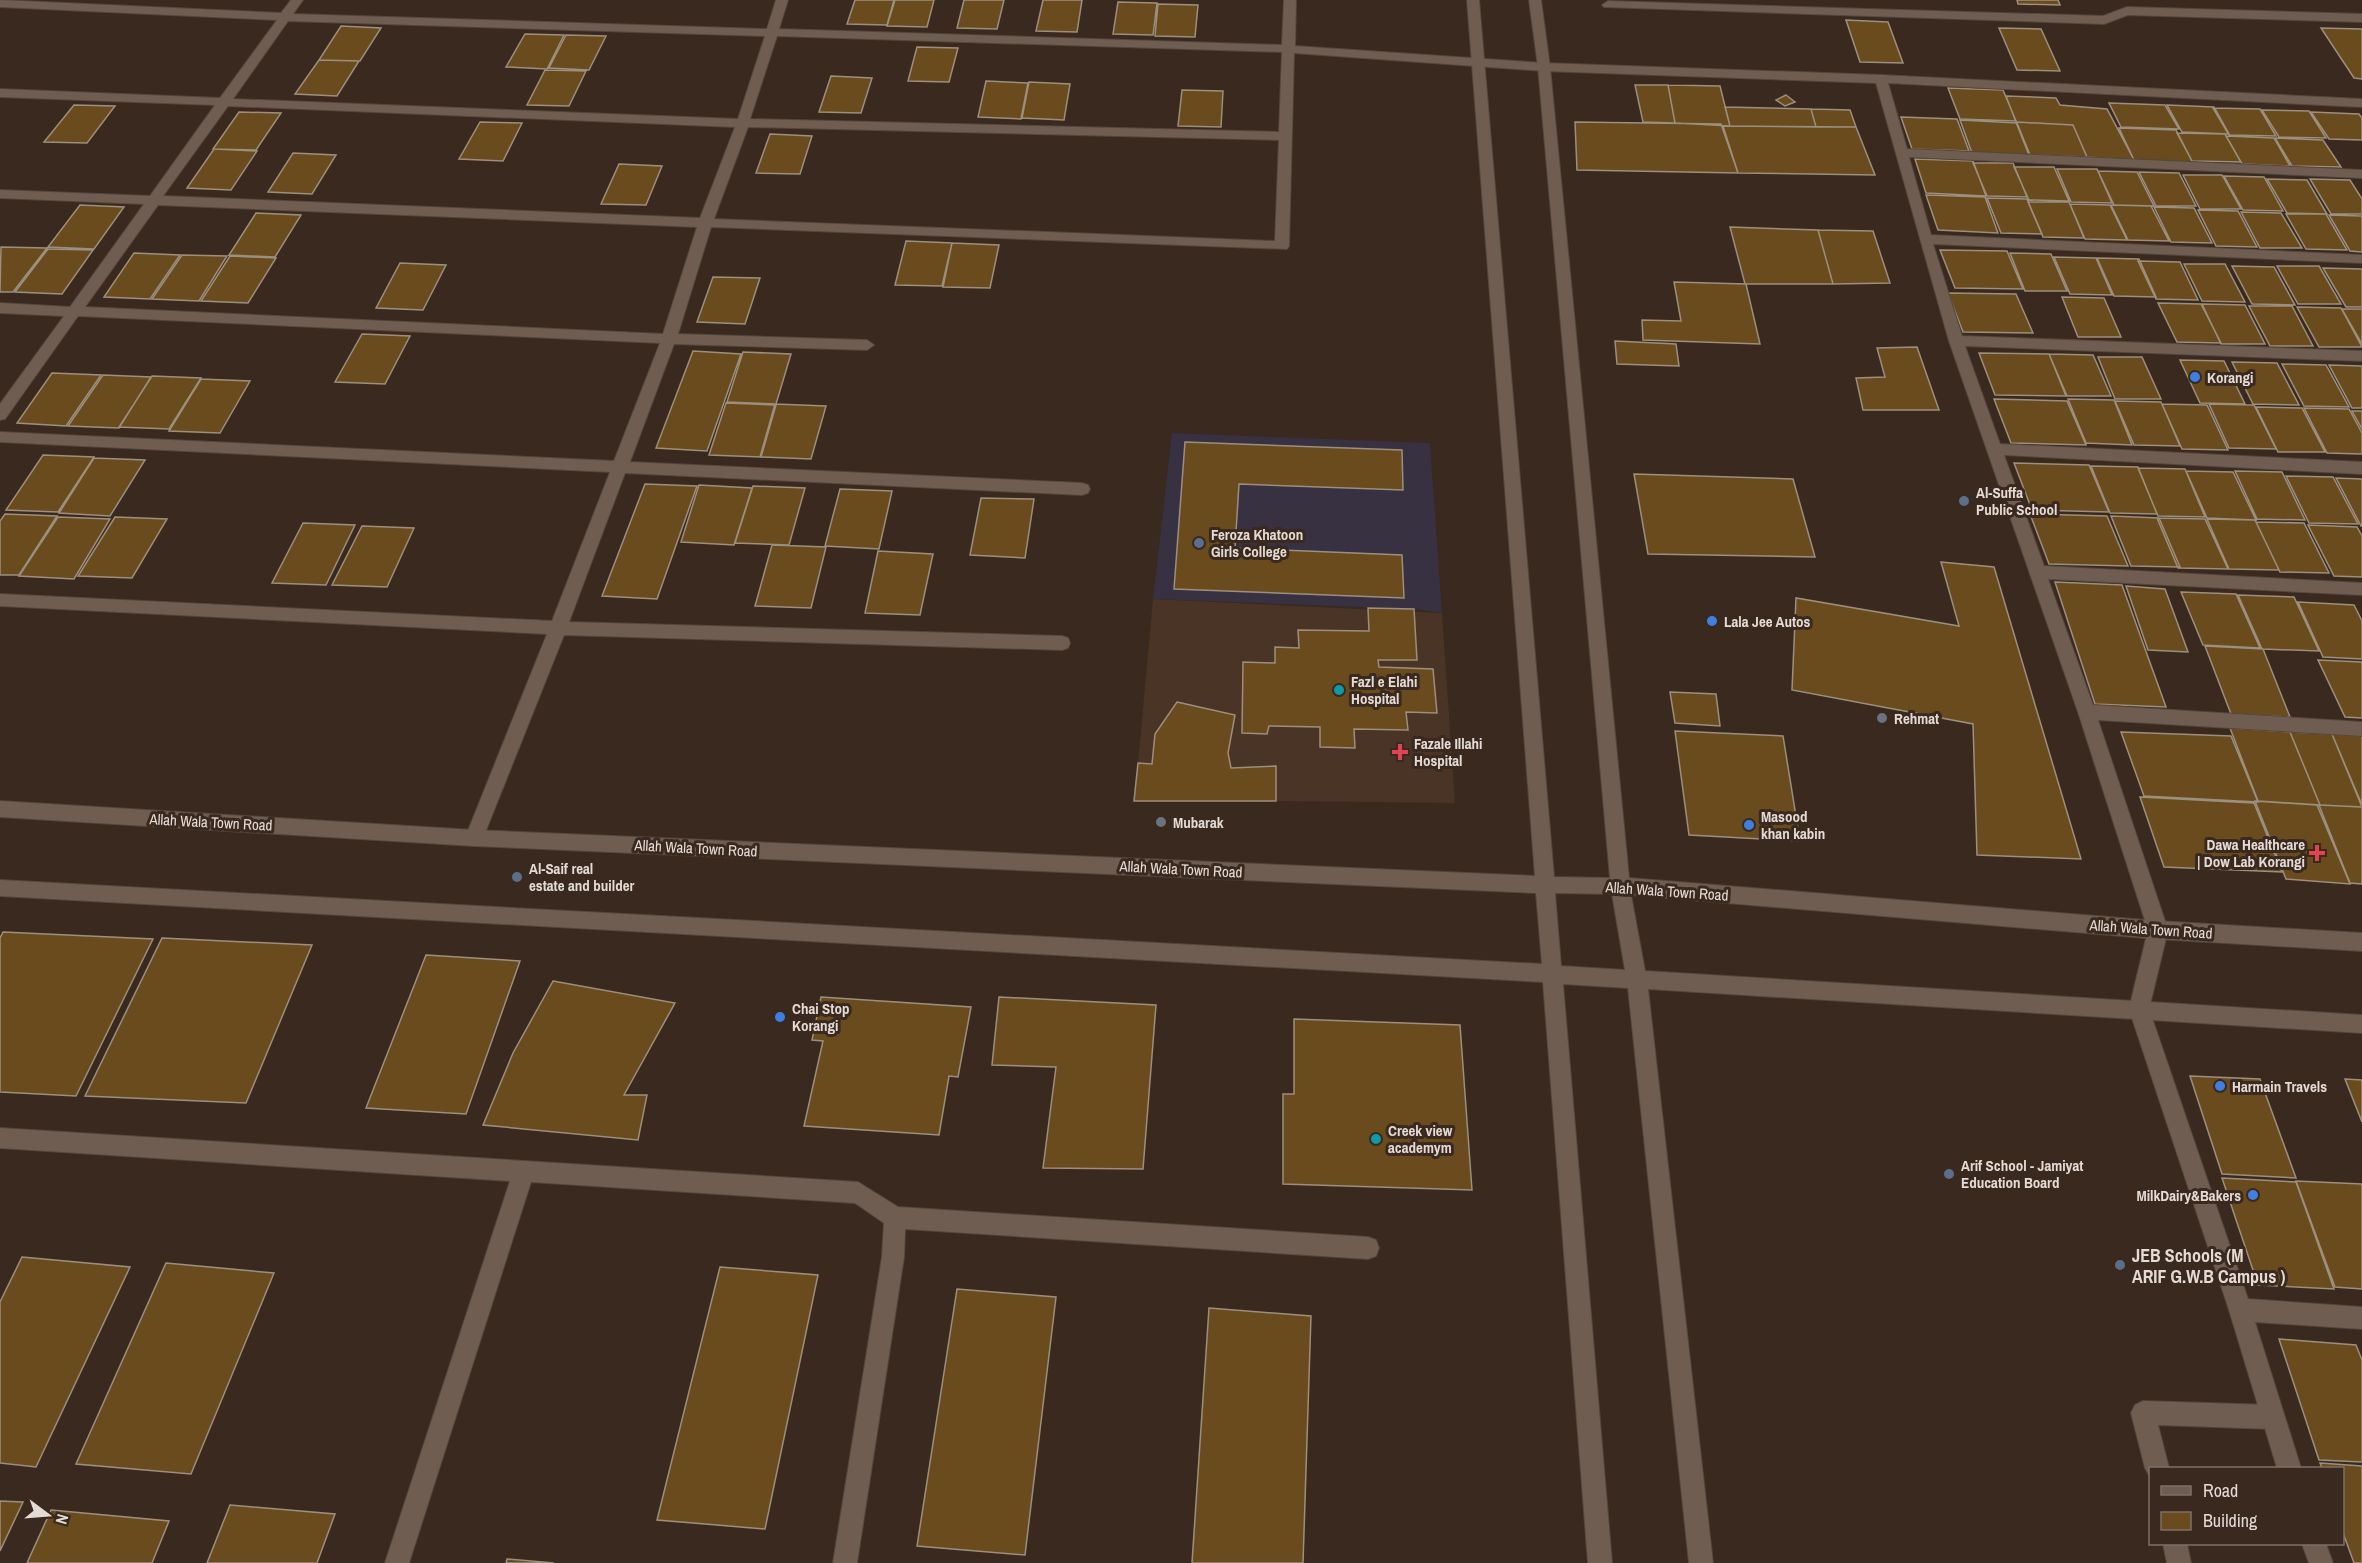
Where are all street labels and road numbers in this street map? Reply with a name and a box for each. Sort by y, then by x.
street label: Allah Wala Town Road [148,808,273,836]
street label: Allah Wala Town Road [633,834,758,862]
street label: Allah Wala Town Road [1118,855,1243,883]
street label: Allah Wala Town Road [1604,876,1729,906]
street label: Allah Wala Town Road [2088,914,2213,944]

